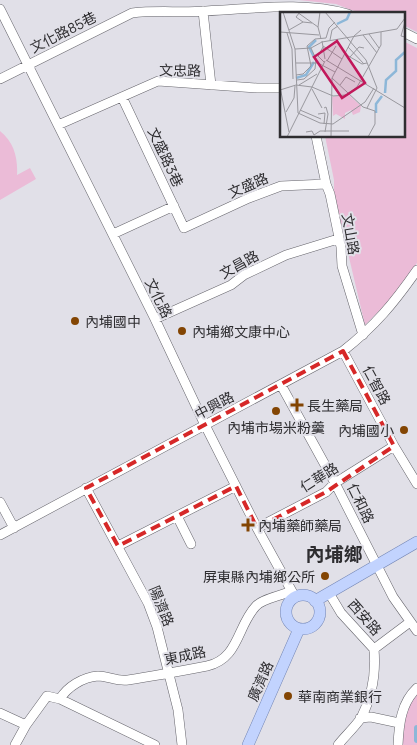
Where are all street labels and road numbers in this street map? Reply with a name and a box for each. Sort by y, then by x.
street label: 文化路85巷 [27,7,99,57]
street label: 文忠路 [159,60,201,80]
street label: 文盛路3巷 [144,124,188,190]
street label: 文盛路 [225,168,271,202]
street label: 文山路 [338,212,364,256]
street label: 文昌路 [216,246,262,282]
street label: 文化路 [141,275,177,321]
street label: 仁智路 [359,362,395,408]
street label: 中興路 [191,387,237,423]
street label: 仁華路 [296,458,342,496]
street label: 仁和路 [343,480,379,526]
street label: 陽濟路 [145,583,179,629]
street label: 西安路 [344,595,386,639]
street label: 東成路 [162,641,208,669]
street label: 廣濟路 [243,658,277,704]

